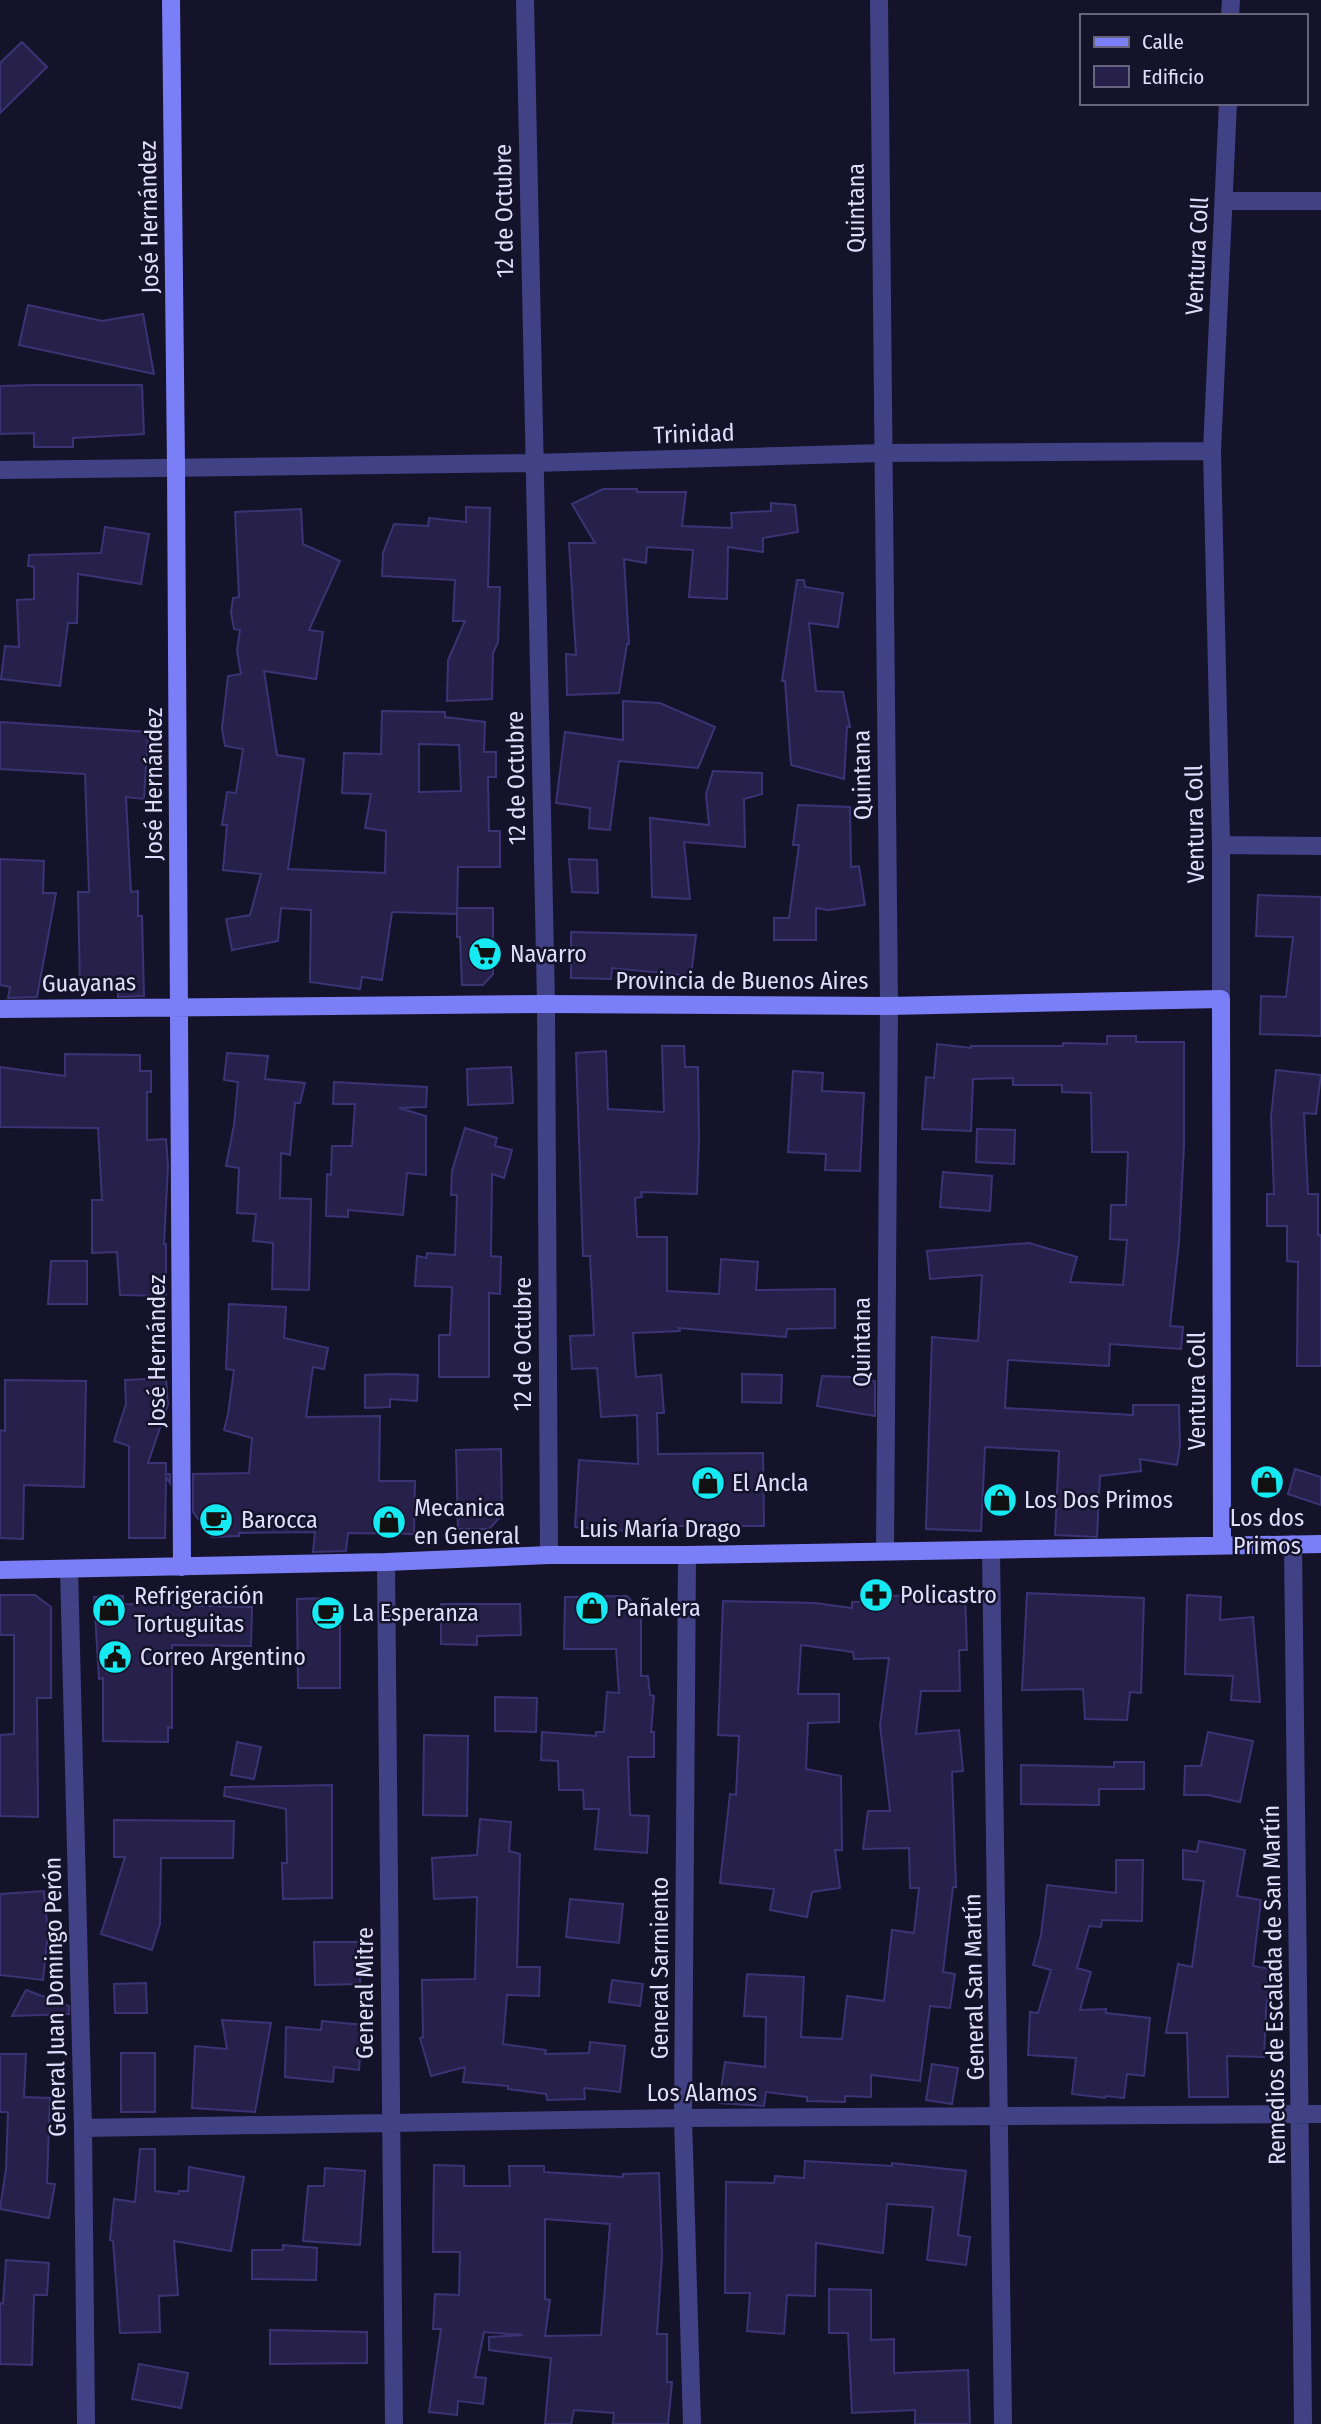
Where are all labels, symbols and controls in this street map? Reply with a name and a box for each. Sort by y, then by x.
legend [1080,14,1307,105]
text: Calle [1142,29,1184,55]
text: Edificio [1142,64,1204,90]
street label: José Hernández [134,140,164,294]
street label: 12 de Octubre [489,144,519,278]
street label: Quintana [842,163,870,253]
street label: Ventura Coll [1180,196,1214,316]
street label: Trinidad [653,419,735,449]
street label: José Hernández [140,708,168,860]
street label: 12 de Octubre [501,711,531,845]
street label: Quintana [847,730,877,820]
street label: Ventura Coll [1180,764,1210,884]
supermarket icon: Navarro [466,935,504,973]
place label: Navarro [510,940,587,968]
street label: Provincia de Buenos Aires [616,967,868,995]
street label: Guayanas [42,968,136,998]
street label: José Hernández [143,1275,171,1427]
street label: 12 de Octubre [509,1277,537,1411]
street label: Quintana [848,1297,876,1387]
street label: Ventura Coll [1183,1332,1211,1450]
shop icon: Los dos Primos [1248,1463,1286,1501]
shop icon: El Ancla [689,1464,727,1502]
place label: El Ancla [732,1469,809,1497]
shop icon: Los Dos Primos [981,1481,1019,1519]
place label: Los Dos Primos [1024,1486,1173,1514]
place label: Mecanica en General [414,1494,520,1550]
cafe icon: Barocca [197,1501,235,1539]
shop icon: Mecanica en General [370,1503,408,1541]
place label: Los dos Primos [1230,1504,1304,1560]
place label: Barocca [241,1506,318,1534]
street label: Luis María Drago [579,1515,741,1543]
pharmacy icon: Policastro [857,1576,895,1614]
place label: Policastro [900,1581,997,1609]
place label: Refrigeración Tortuguitas [134,1582,264,1638]
shop icon: Pañalera [573,1589,611,1627]
shop icon: Refrigeración Tortuguitas [90,1591,128,1629]
cafe icon: La Esperanza [309,1594,347,1632]
place label: Pañalera [616,1594,701,1622]
place label: La Esperanza [352,1599,479,1627]
public building icon: Correo Argentino [96,1638,134,1676]
place label: Correo Argentino [140,1643,306,1671]
street label: Remedios de Escalada de San Martín [1257,1805,1291,2165]
street label: General Juan Domingo Perón [39,1857,71,2137]
street label: General Sarmiento [646,1877,674,2059]
street label: General San Martín [958,1893,990,2081]
street label: General Mitre [351,1927,379,2059]
street label: Los Alamos [647,2079,757,2107]

